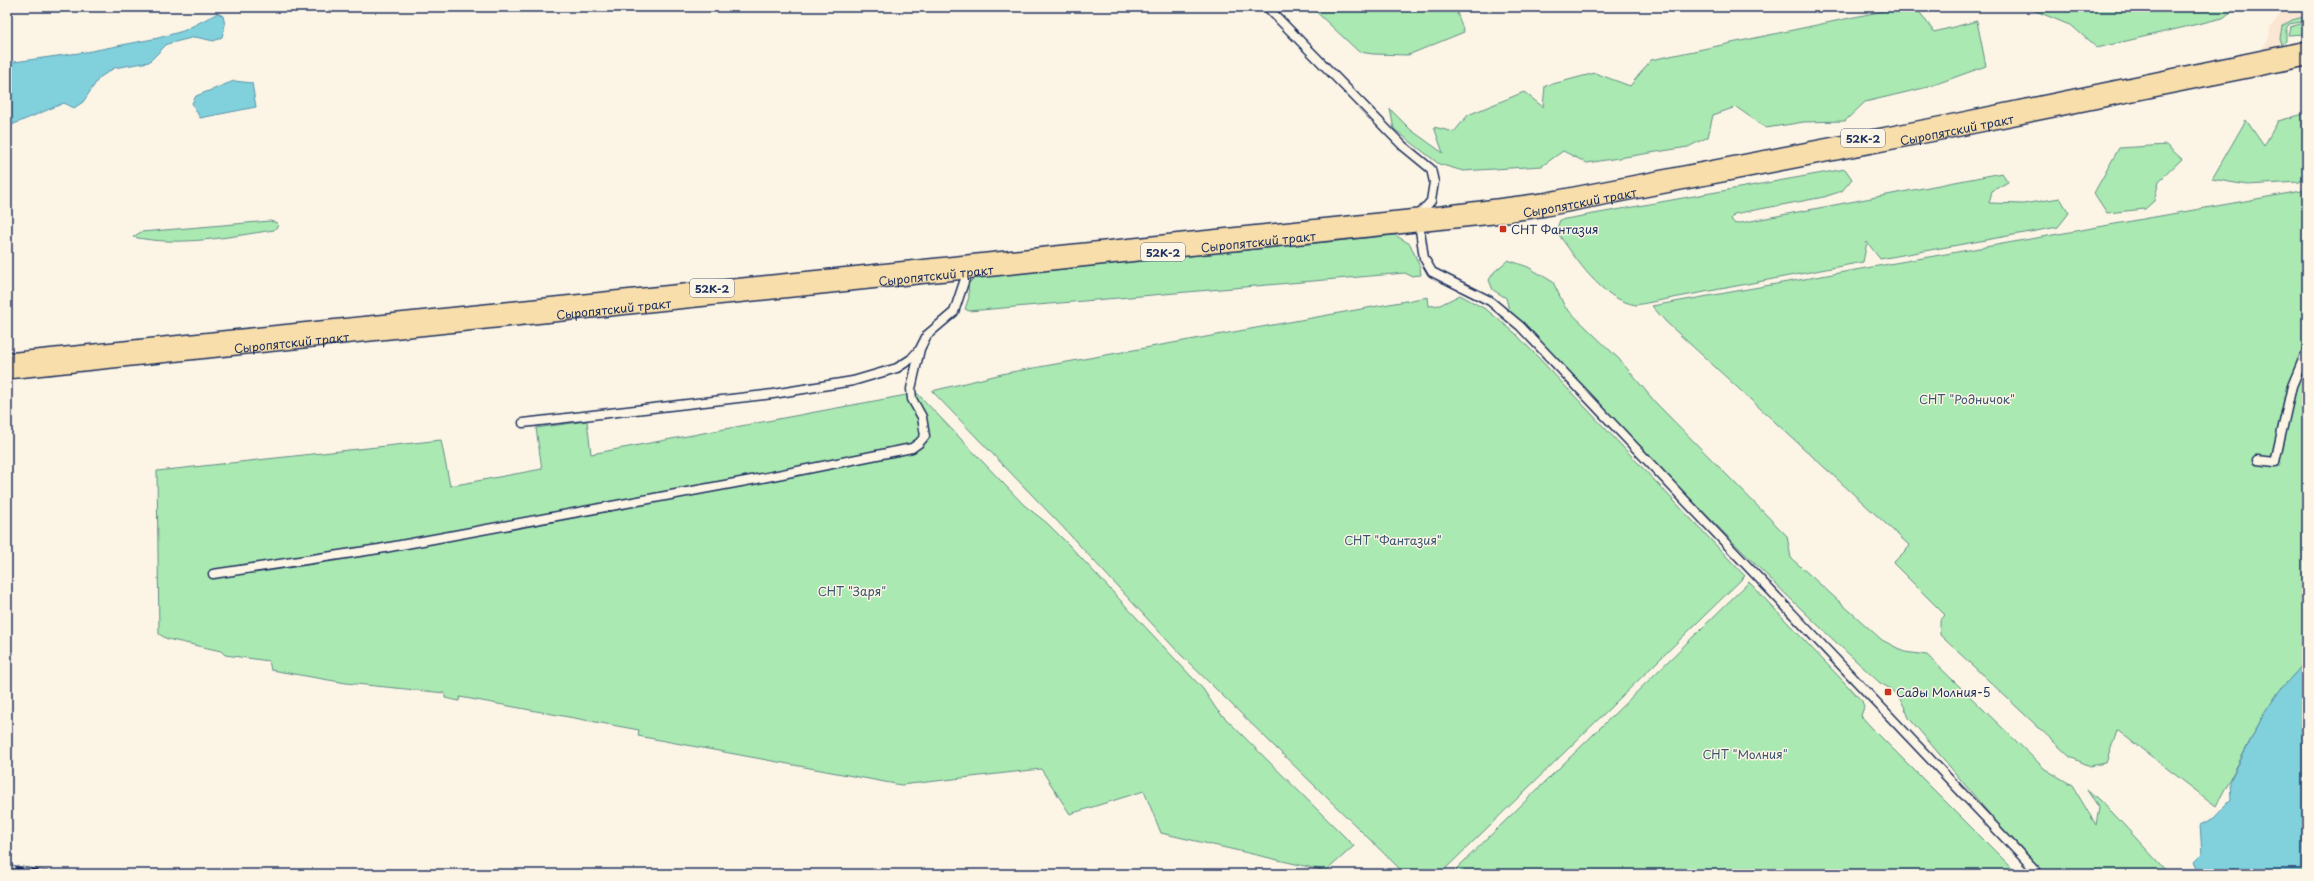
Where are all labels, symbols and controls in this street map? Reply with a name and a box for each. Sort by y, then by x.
street label: Сыропятский тракт [1898,109,2015,150]
road number: 52К-2 [1841,129,1885,147]
street label: Сыропятский тракт [1522,183,1638,221]
place label: СНТ Фантазия [1511,220,1599,238]
marker: СНТ Фантазия [1498,224,1508,234]
street label: Сыропятский тракт [1200,227,1317,256]
road number: 52К-2 [1141,243,1185,261]
street label: Сыропятский тракт [878,260,995,290]
road number: 52К-2 [690,279,734,297]
street label: Сыропятский тракт [555,294,672,324]
street label: Сыропятский тракт [233,327,350,357]
park label: СНТ "Родничок" [1919,390,2015,408]
park label: СНТ "Фантазия" [1344,531,1442,549]
park label: СНТ "Заря" [818,582,886,600]
place label: Сады Молния-5 [1896,683,1990,701]
marker: Сады Молния-5 [1883,687,1893,697]
park label: СНТ "Молния" [1702,745,1788,763]

